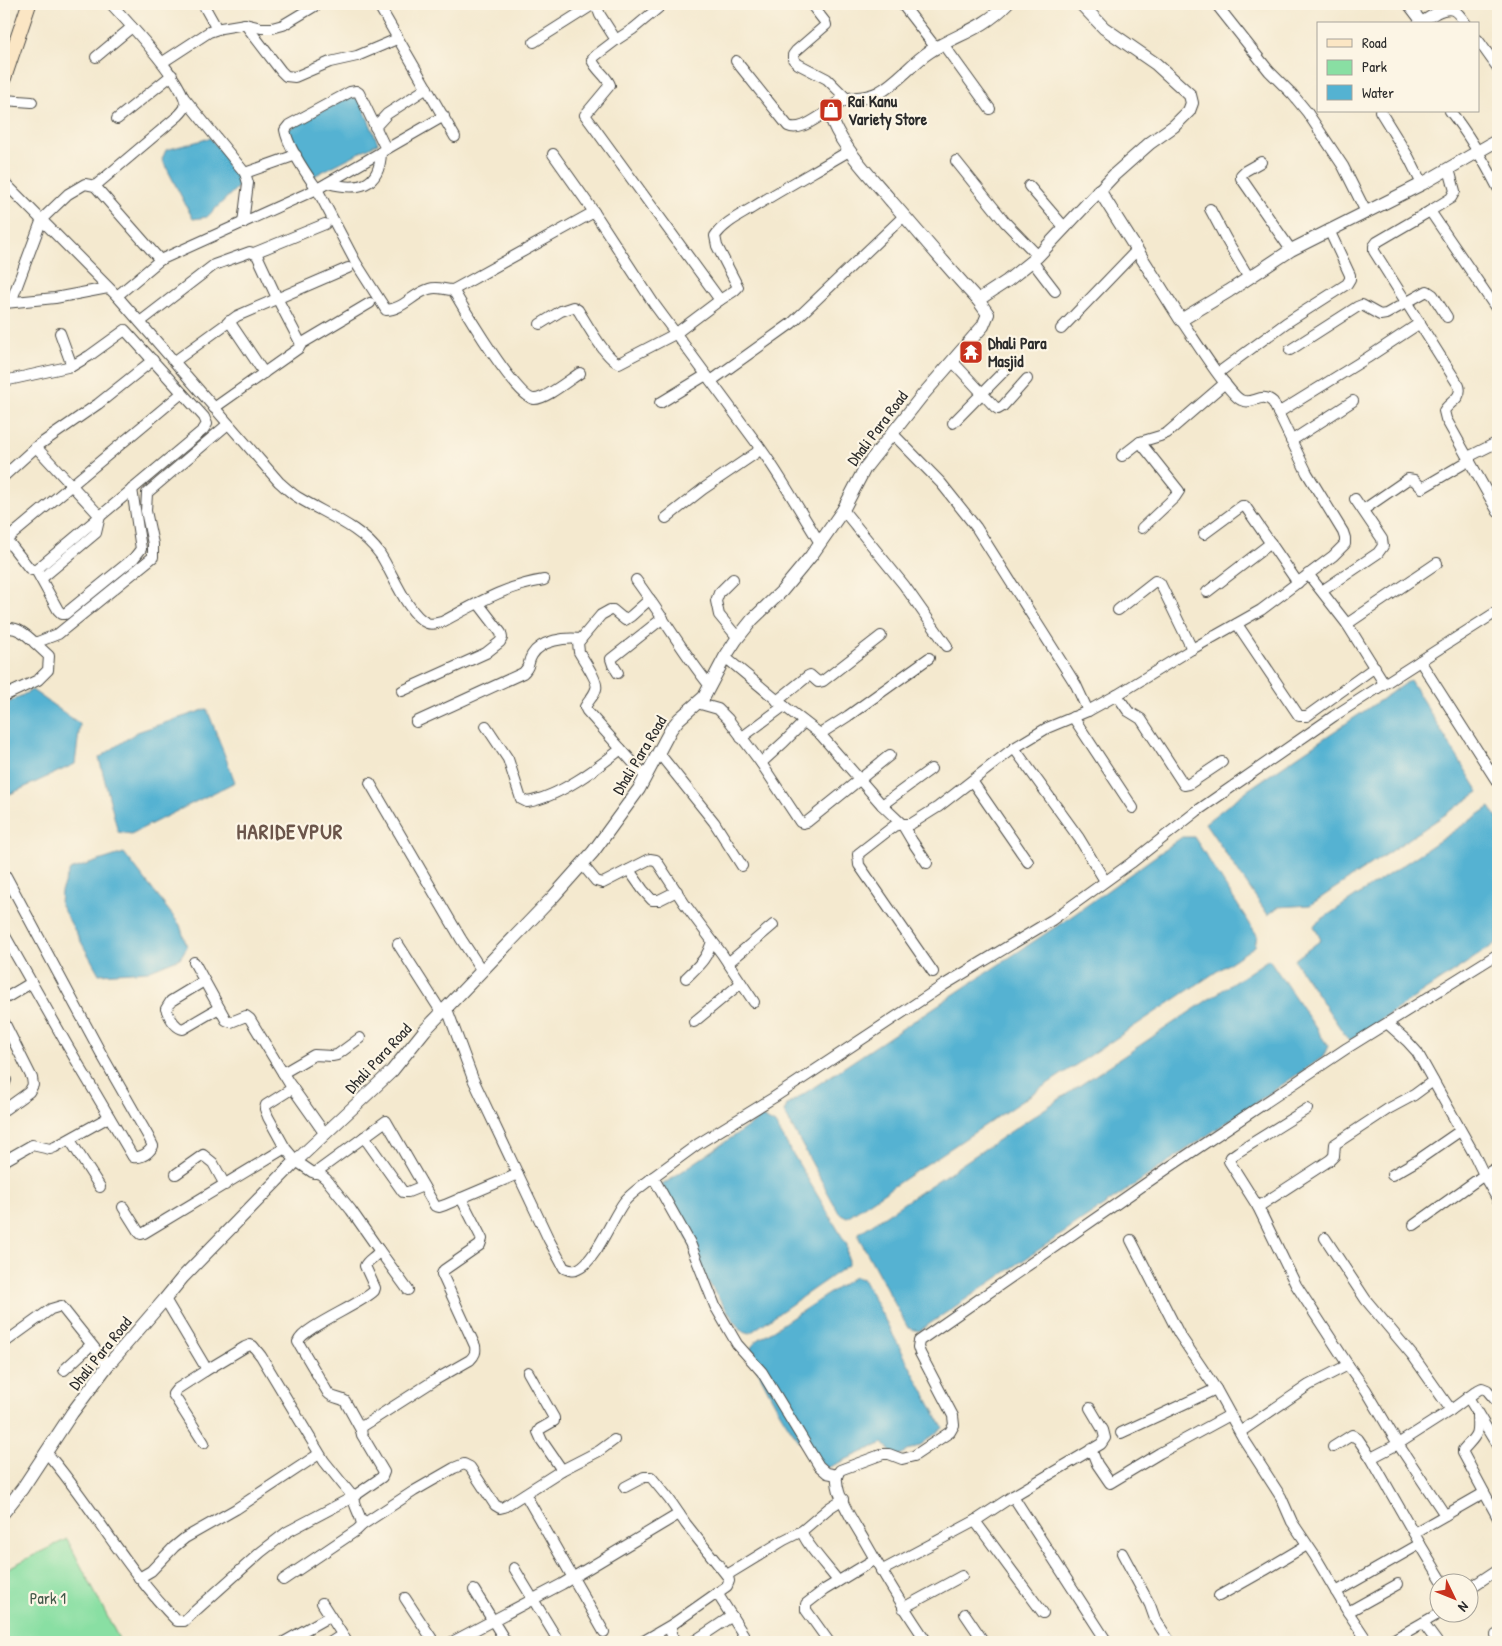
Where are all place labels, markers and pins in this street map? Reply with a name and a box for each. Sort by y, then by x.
place label: Rai Kanu Variety Store [848,90,928,131]
shop icon: Rai Kanu Variety Store [818,97,844,123]
place label: Dhali Para Masjid [988,332,1047,372]
temple icon: Dhali Para Masjid [958,339,984,365]

